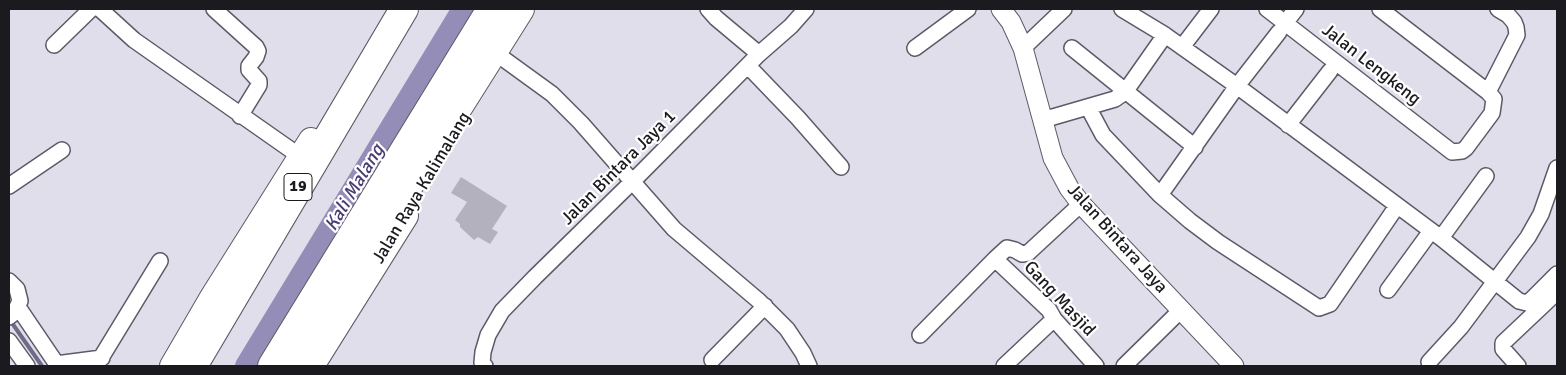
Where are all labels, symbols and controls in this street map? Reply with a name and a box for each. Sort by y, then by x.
street label: Jalan Lengkeng [1317,20,1425,110]
street label: Jalan Bintara Jaya 1 [557,106,681,230]
street label: Jalan Raya Kalimalang [368,108,476,268]
water label: Kali Malang [320,141,390,235]
road number: 19 [284,173,312,200]
street label: Jalan Bintara Jaya [1062,180,1172,298]
street label: Gang Masjid [1019,257,1099,341]

